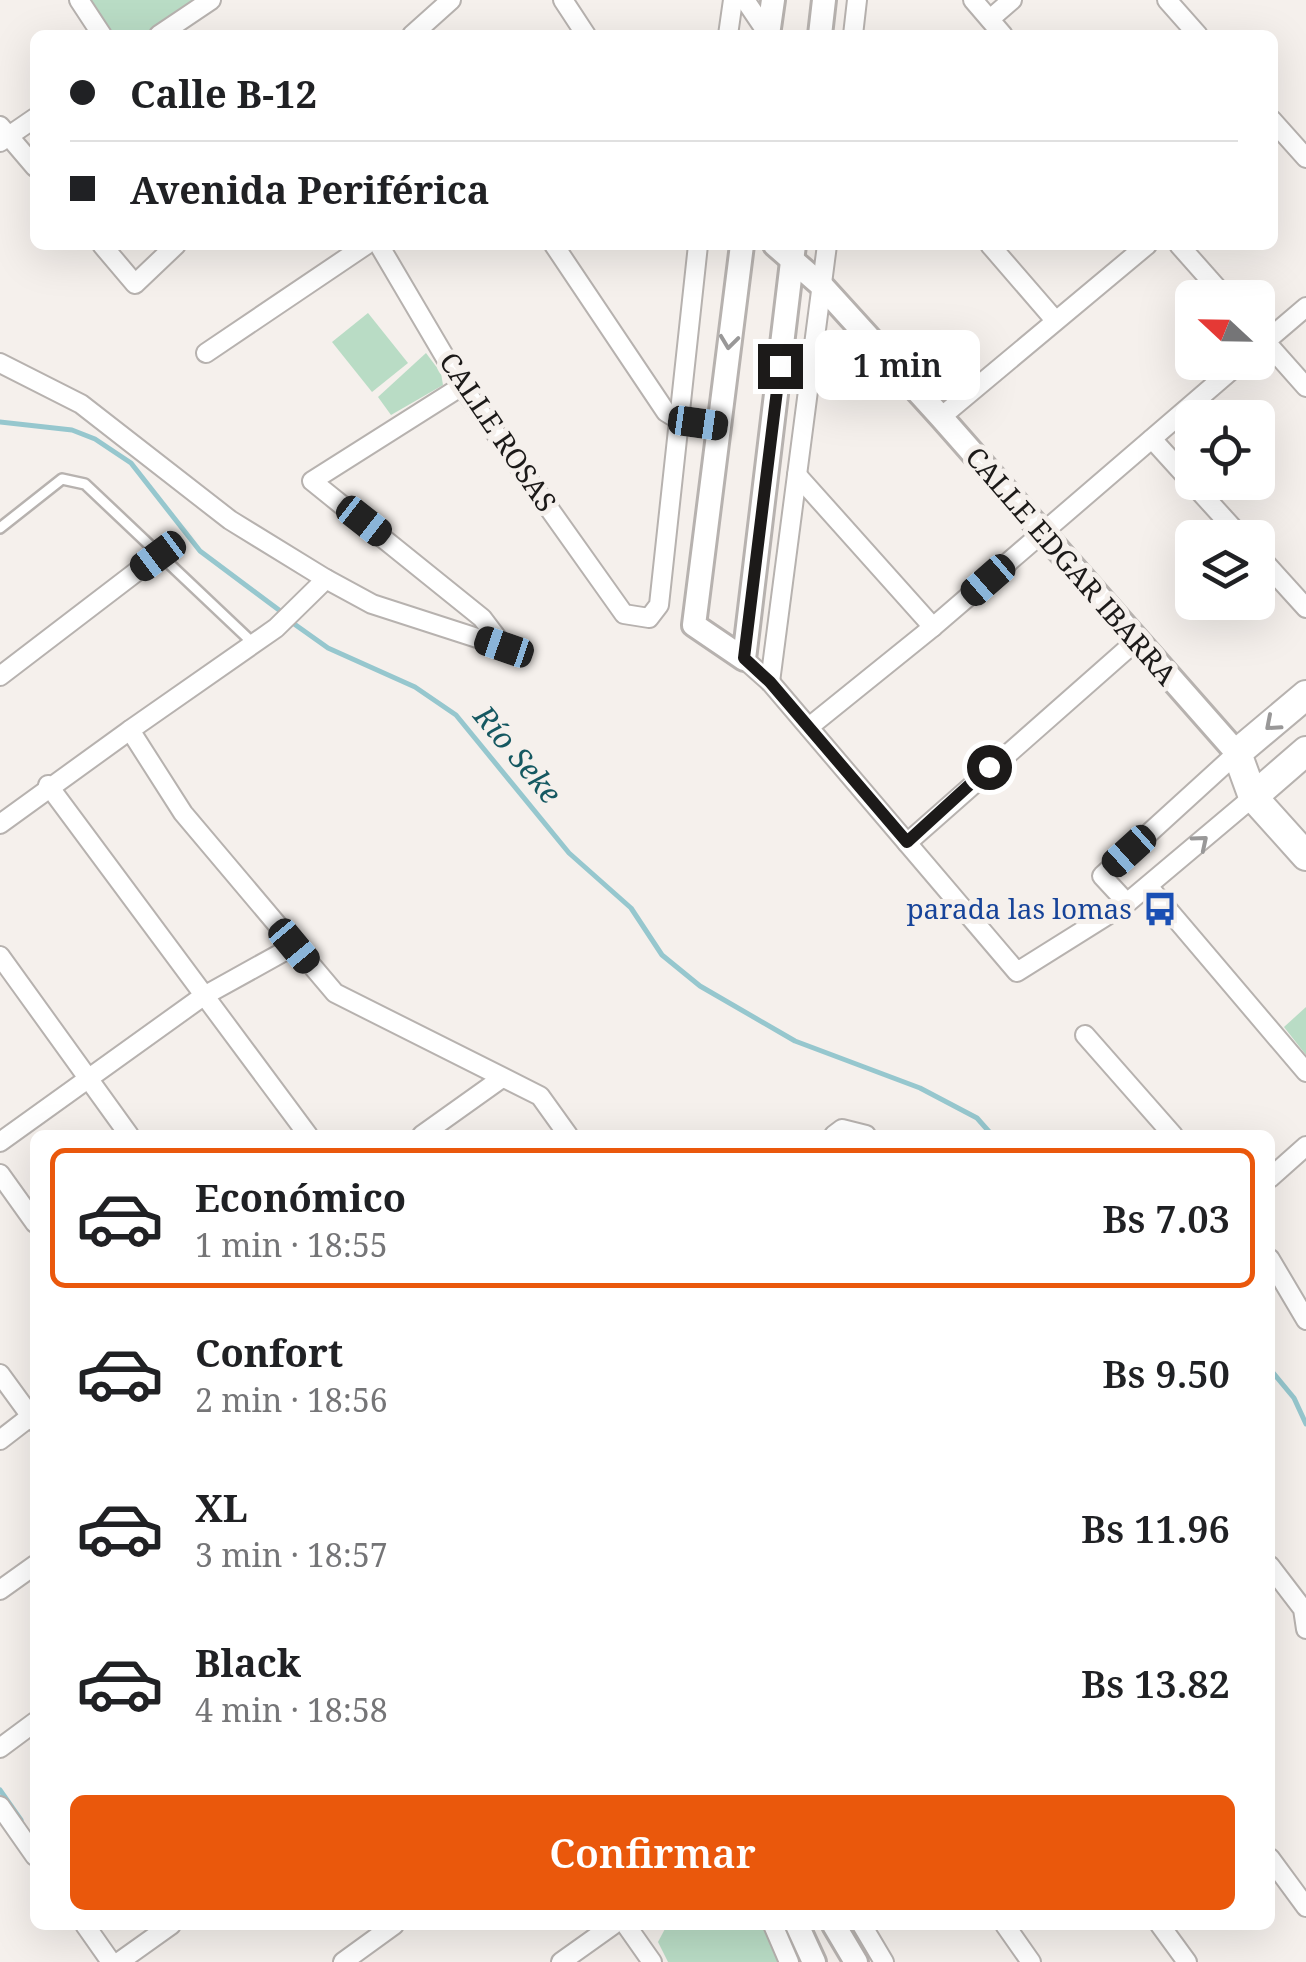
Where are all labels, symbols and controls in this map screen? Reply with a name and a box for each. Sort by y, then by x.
text: Calle B-12 [130,67,317,119]
text: Avenida Periférica [130,163,490,215]
north arrow [1175,280,1275,380]
map controls [1175,280,1275,620]
callout: 1 min [815,331,980,401]
one-way arrow [720,333,741,350]
text: 1 min [853,343,942,386]
street label: CALLE ROSAS [431,344,566,519]
route end [758,344,803,389]
button: locate [1175,400,1275,500]
car [666,404,730,442]
street label: CALLE EDGAR IBARRA [958,438,1186,693]
car [331,491,397,551]
button: layers [1175,520,1275,620]
car [125,526,191,586]
car [956,549,1020,611]
car [471,623,537,671]
water label: Río Seke [464,695,571,812]
one-way arrow [1265,712,1283,730]
route start [967,745,1012,790]
car [1097,820,1161,882]
one-way arrow [1189,835,1207,853]
place label: parada las lomas [906,889,1132,927]
bus stop icon: parada las lomas [1141,890,1179,928]
car [263,913,325,979]
text: Económico [195,1171,406,1223]
icon: car [75,1173,165,1263]
text: Bs 7.03 [1102,1192,1230,1244]
text: 1 min · 18:55 [195,1223,388,1266]
text: Confort [195,1326,343,1378]
icon: car [75,1328,165,1418]
text: Bs 9.50 [1102,1347,1230,1399]
text: 2 min · 18:56 [195,1378,388,1421]
text: XL [195,1481,248,1533]
icon: car [75,1483,165,1573]
text: Bs 11.96 [1081,1502,1230,1554]
text: 3 min · 18:57 [195,1533,388,1576]
text: Black [195,1636,301,1688]
icon: car [75,1638,165,1728]
text: Bs 13.82 [1081,1657,1230,1709]
text: 4 min · 18:58 [195,1688,388,1731]
button: Confirmar [70,1795,1235,1910]

